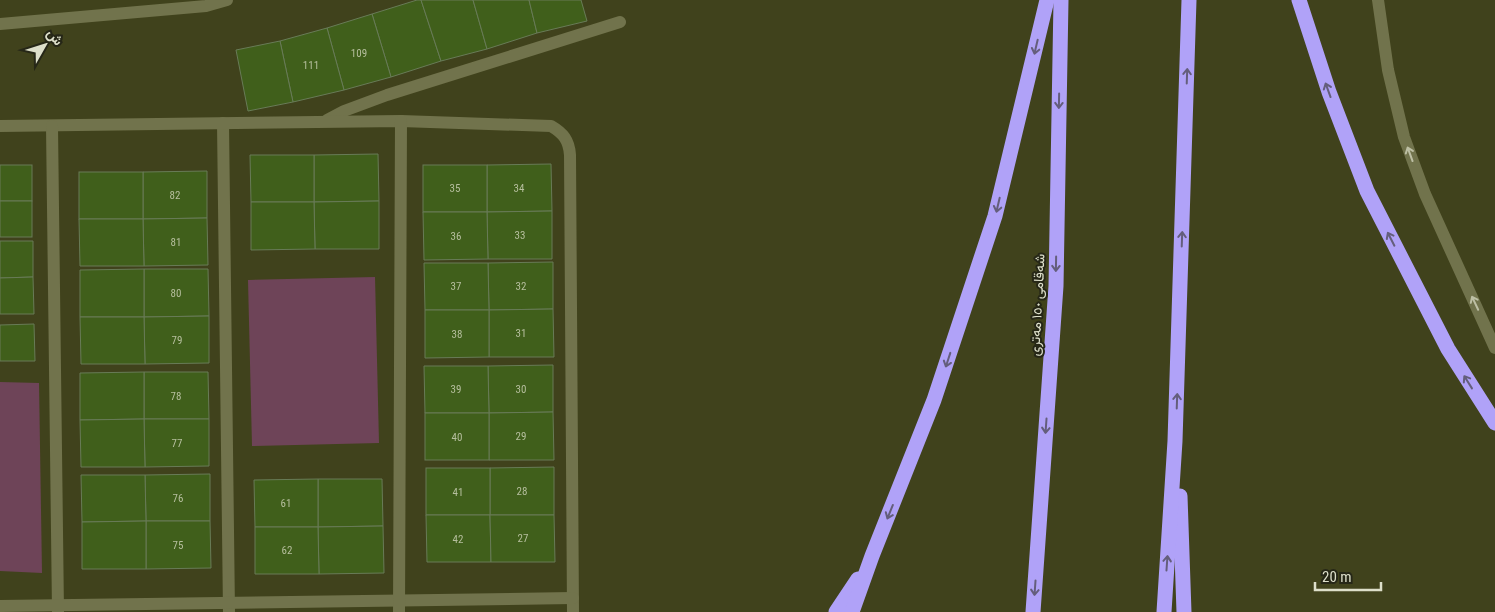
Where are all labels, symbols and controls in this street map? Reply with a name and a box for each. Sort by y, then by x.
north arrow [20,20,70,70]
text: ش [43,25,67,49]
one-way arrow [1031,39,1040,55]
house number: 109 [351,47,367,60]
house number: 111 [303,59,319,72]
one-way arrow [1183,69,1192,85]
one-way arrow [1323,82,1332,98]
one-way arrow [1055,93,1064,109]
one-way arrow [1405,147,1414,162]
house number: 35 [450,182,460,195]
house number: 34 [514,182,525,195]
house number: 82 [170,189,180,202]
one-way arrow [993,197,1002,213]
house number: 33 [515,229,525,242]
house number: 36 [451,230,461,243]
one-way arrow [1177,231,1187,247]
one-way arrow [1386,232,1395,247]
house number: 81 [171,236,181,249]
street label: شەقامی ١٥٠ مەتری [1026,253,1049,357]
one-way arrow [1051,255,1061,271]
house number: 37 [451,280,461,293]
house number: 32 [516,280,526,293]
house number: 80 [171,287,181,300]
one-way arrow [1469,296,1479,311]
house number: 31 [516,327,526,340]
house number: 38 [452,328,462,341]
house number: 79 [172,334,182,347]
one-way arrow [942,352,952,368]
one-way arrow [1463,375,1473,389]
house number: 39 [451,383,461,396]
house number: 30 [516,383,526,396]
house number: 78 [171,390,181,403]
one-way arrow [1172,393,1181,409]
one-way arrow [1041,418,1050,434]
house number: 29 [516,430,526,443]
house number: 40 [452,431,462,444]
house number: 77 [172,437,182,450]
house number: 28 [517,485,527,498]
house number: 41 [453,486,463,499]
house number: 76 [173,492,183,505]
house number: 61 [281,497,291,510]
one-way arrow [885,504,894,519]
house number: 27 [518,532,528,545]
house number: 42 [453,533,463,546]
house number: 75 [173,539,183,552]
house number: 62 [282,544,292,557]
one-way arrow [1163,556,1172,572]
scale bar [1315,560,1381,592]
text: 20 m [1322,568,1352,586]
one-way arrow [1030,580,1039,596]

